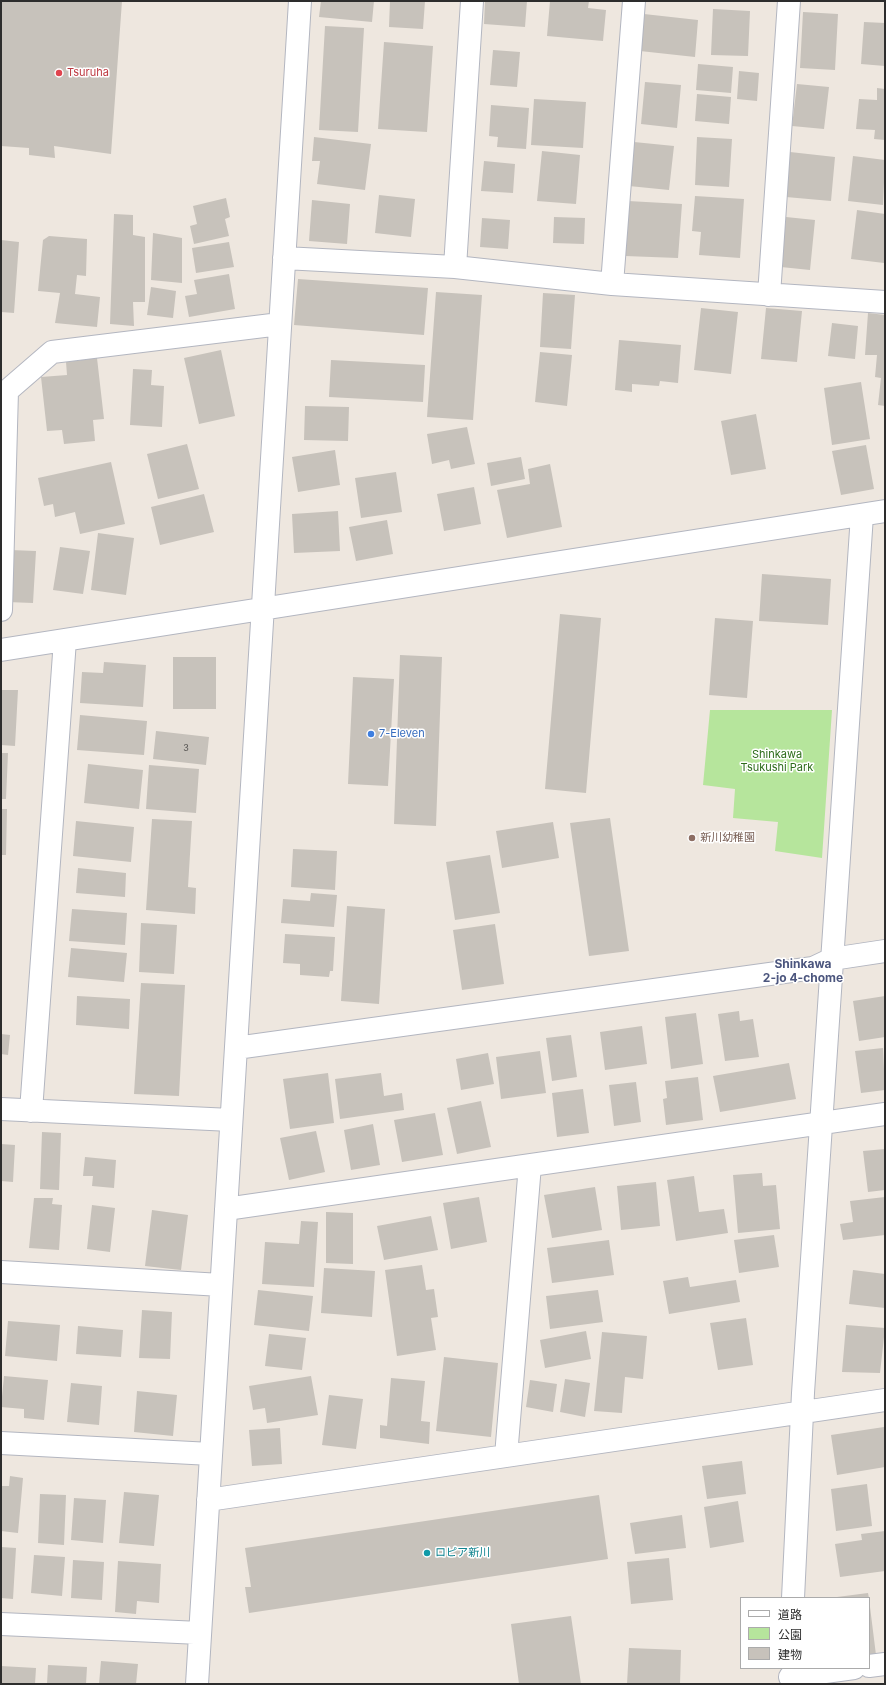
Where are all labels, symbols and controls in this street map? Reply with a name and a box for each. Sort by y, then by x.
place label: Tsuruha [67,66,109,80]
marker: Tsuruha [54,68,64,78]
place label: 7-Eleven [379,727,425,741]
marker: 7-Eleven [366,729,376,739]
house number: 3 [183,743,189,753]
park label: Shinkawa Tsukushi Park [741,748,813,774]
place label: 新川幼稚園 [700,831,755,845]
marker: 新川幼稚園 [687,833,697,843]
district label: Shinkawa 2-jo 4-chome [763,957,843,985]
place label: ロピア新川 [435,1546,490,1560]
marker: ロピア新川 [422,1548,432,1558]
legend [740,1597,870,1669]
text: 道路 [778,1607,802,1622]
text: 公園 [778,1627,802,1642]
text: 建物 [778,1647,802,1662]

